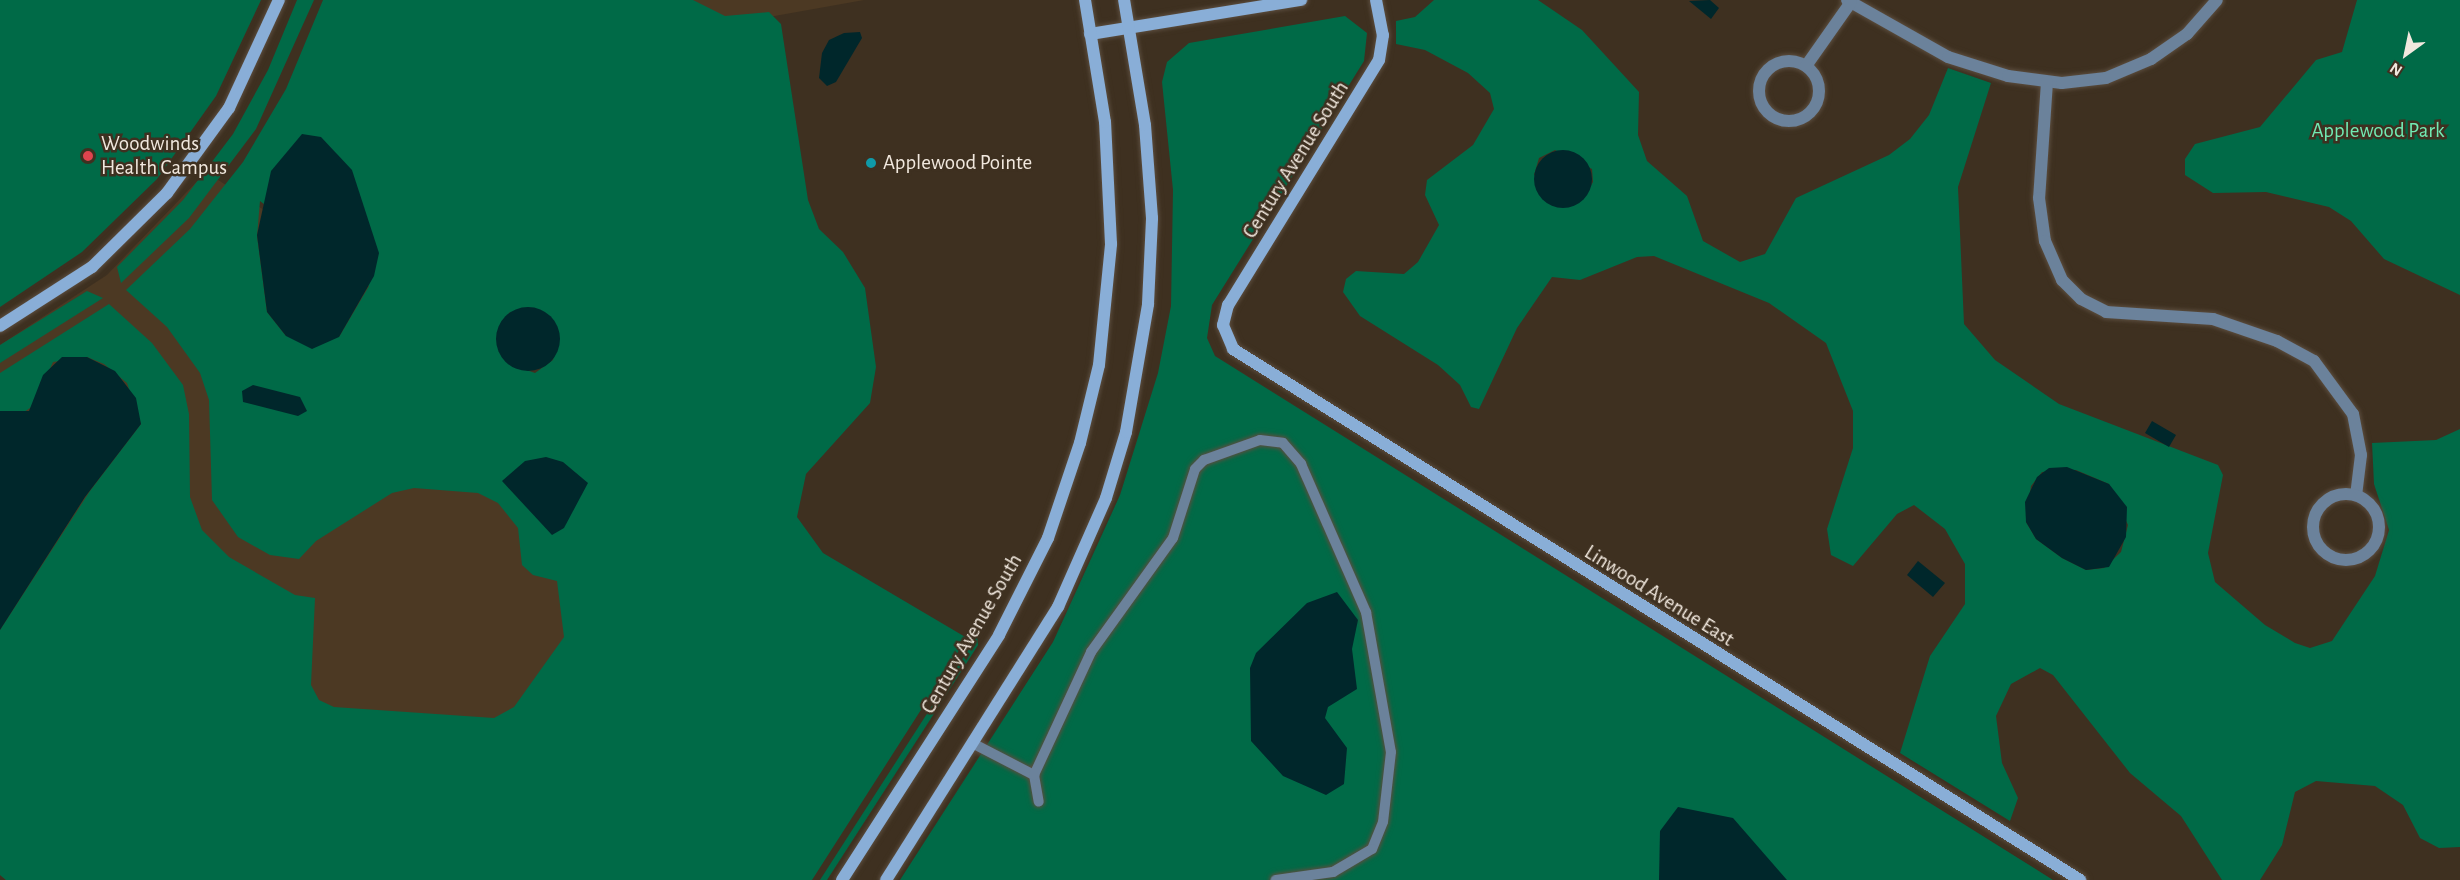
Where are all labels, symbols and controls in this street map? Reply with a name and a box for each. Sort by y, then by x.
north arrow [2376,24,2436,84]
text: N [2387,59,2405,79]
street label: Century Avenue South [1237,77,1355,243]
park label: Applewood Park [2311,118,2445,144]
place label: Woodwinds Health Campus [101,131,227,181]
marker: Woodwinds Health Campus [79,147,97,165]
place label: Applewood Pointe [883,150,1032,176]
marker: Applewood Pointe [864,156,878,170]
street label: Linwood Avenue East [1580,540,1738,652]
street label: Century Avenue South [916,550,1028,718]

